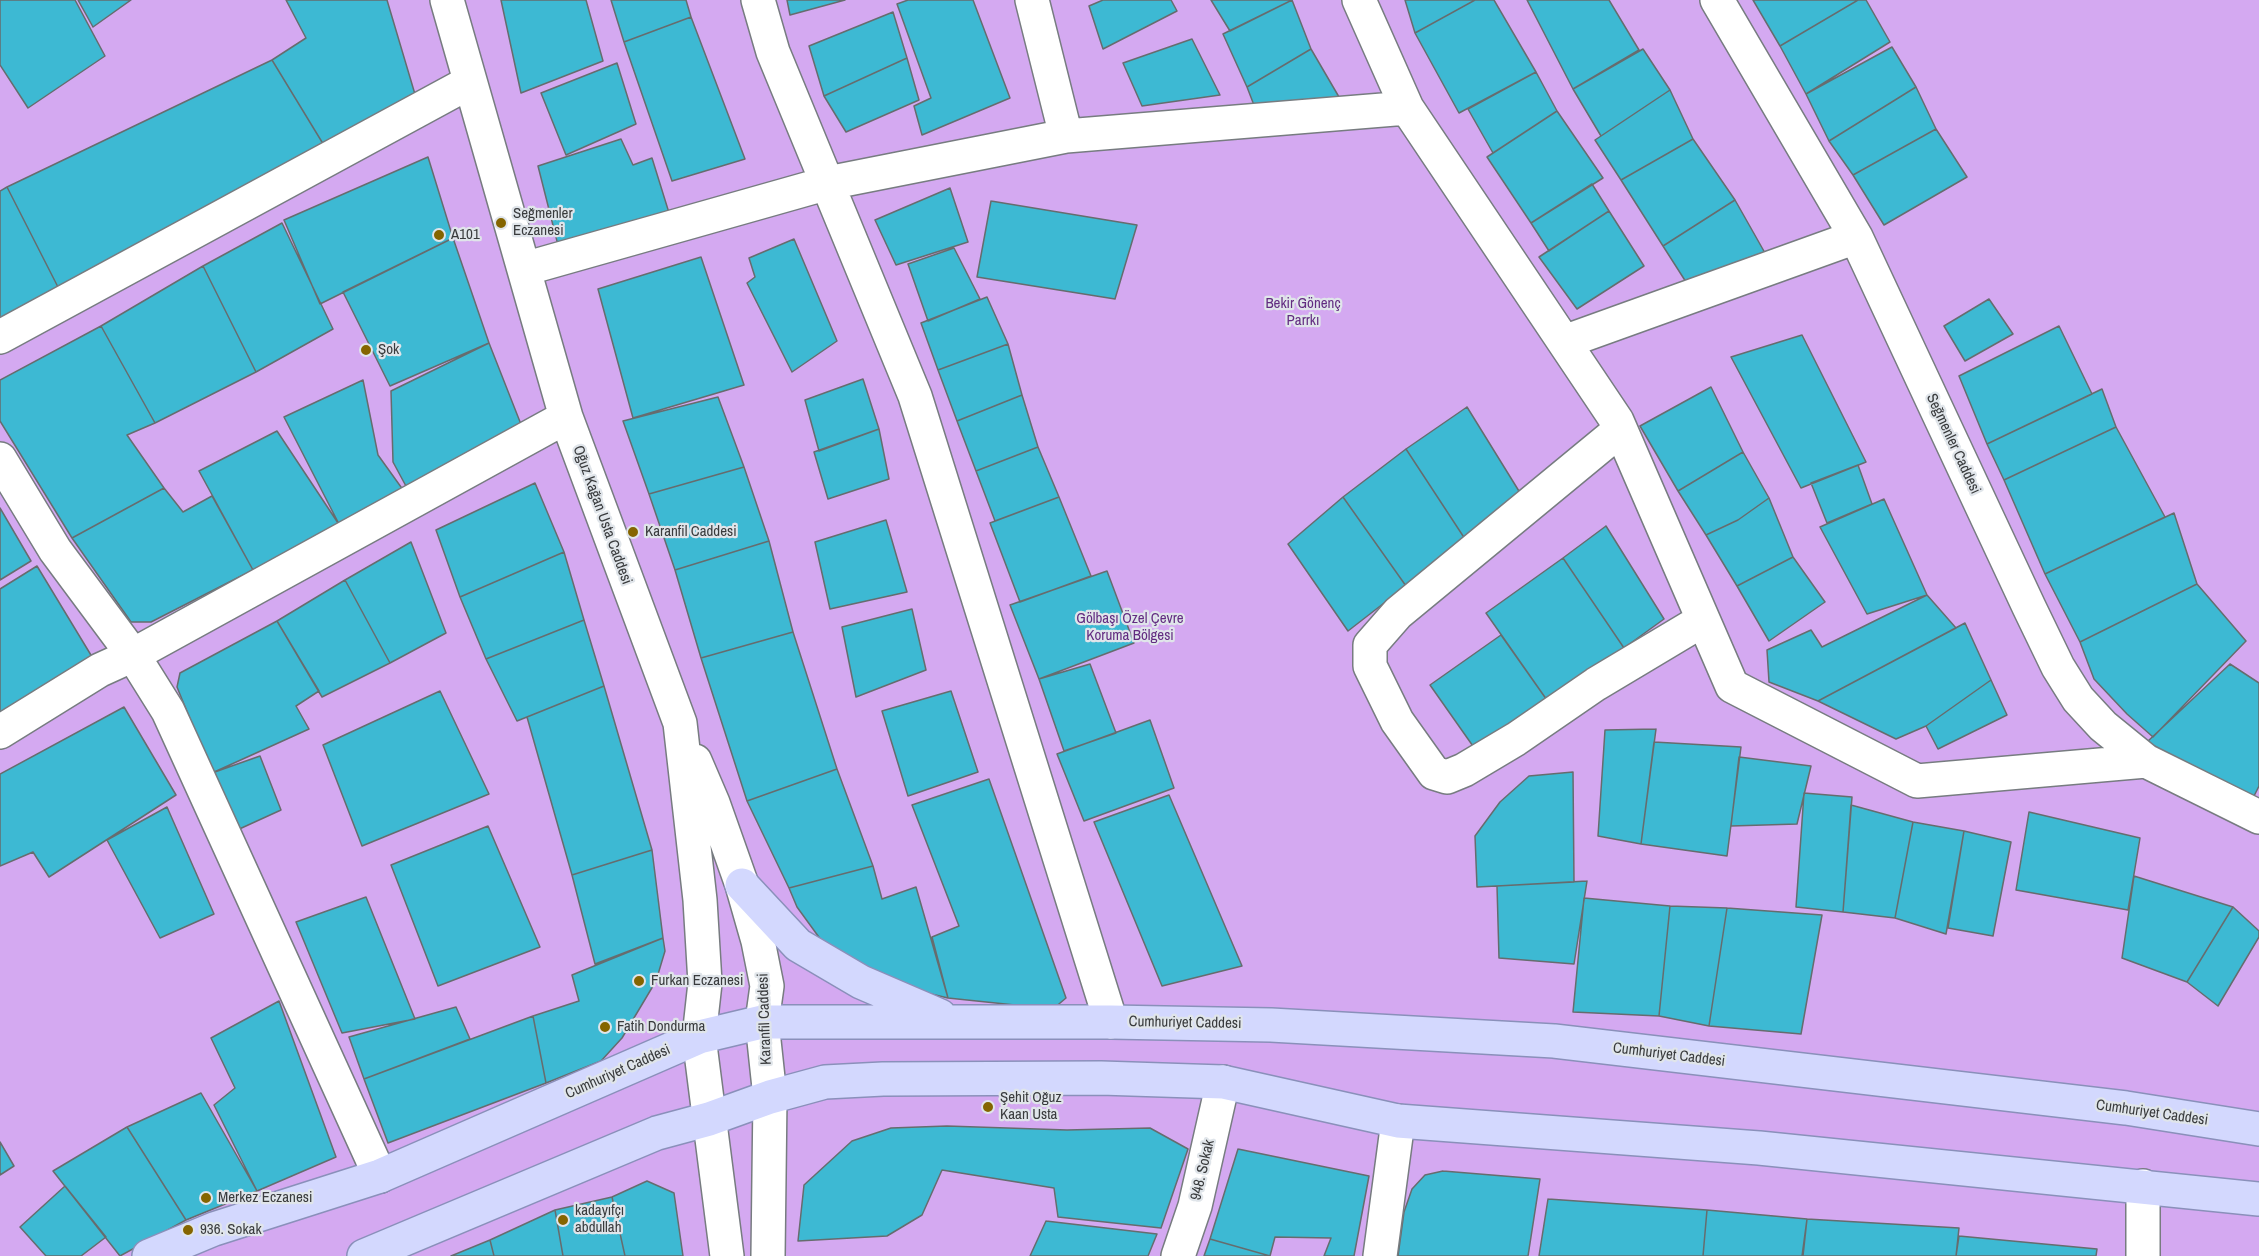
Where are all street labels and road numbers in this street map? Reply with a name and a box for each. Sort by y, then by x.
street label: Seğmenler Caddesi [1922,391,1984,497]
street label: Oğuz Kağan Usta Caddesi [569,443,635,587]
street label: Karanfil Caddesi [754,973,776,1065]
street label: Cumhuriyet Caddesi [1128,1013,1242,1033]
street label: Cumhuriyet Caddesi [1612,1039,1726,1071]
street label: Cumhuriyet Caddesi [563,1041,673,1103]
street label: Cumhuriyet Caddesi [2095,1096,2209,1130]
street label: 948. Sokak [1187,1138,1219,1202]

